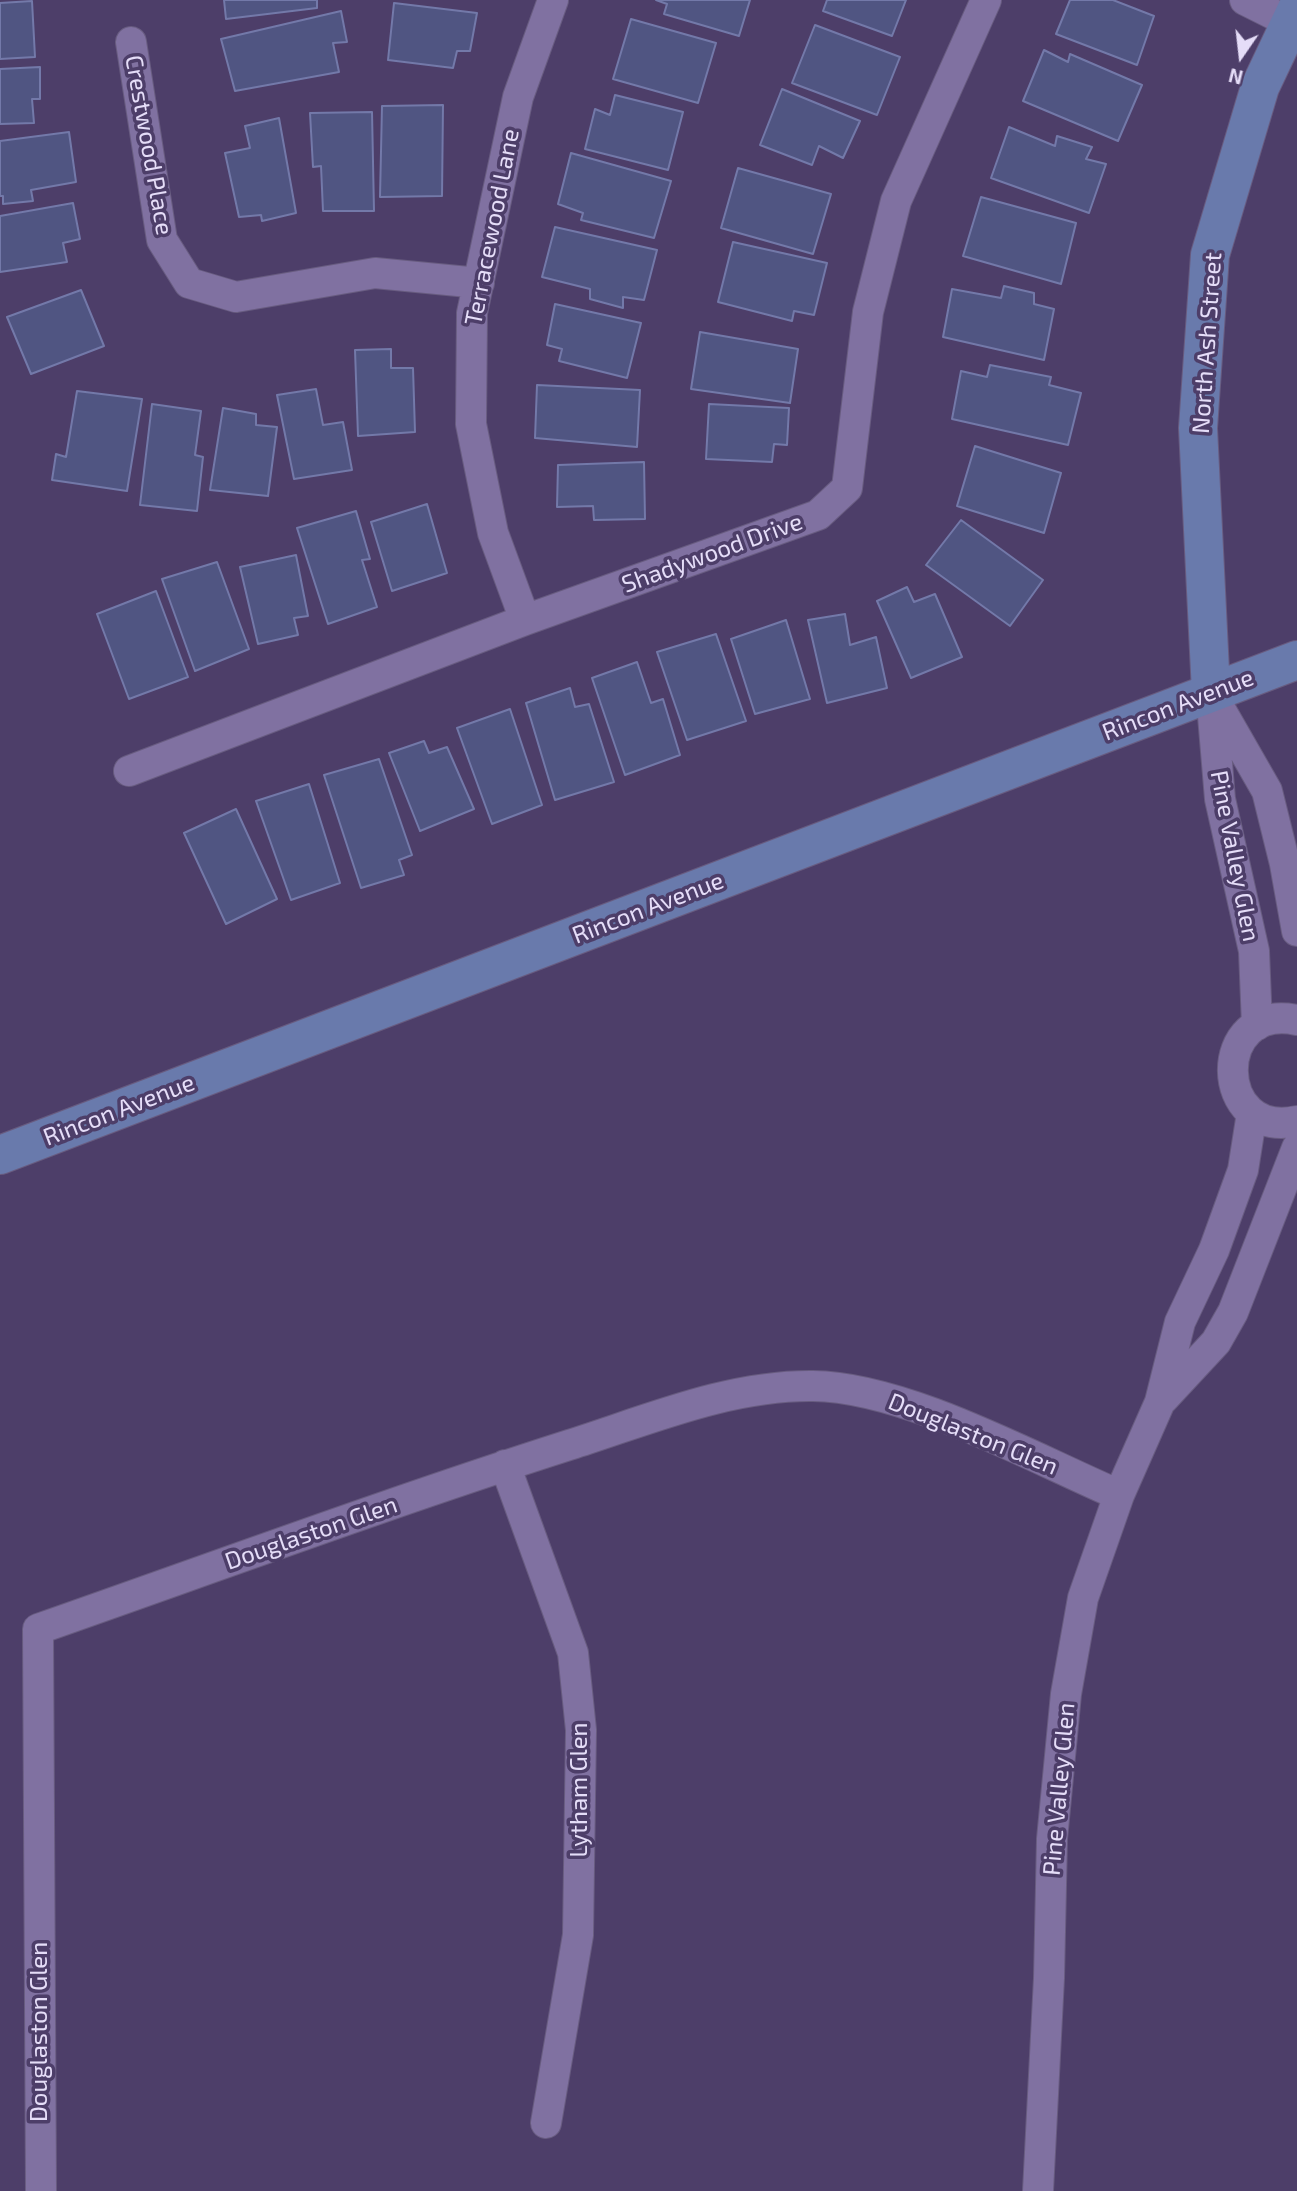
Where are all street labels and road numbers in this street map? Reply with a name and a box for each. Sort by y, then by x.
street label: Crestwood Place [119,53,179,237]
street label: Terracewood Lane [459,126,525,328]
street label: North Ash Street [1186,251,1228,435]
street label: Shadywood Drive [618,507,806,599]
street label: Rincon Avenue [1098,663,1258,747]
street label: Pine Valley Glen [1204,768,1266,944]
street label: Rincon Avenue [568,866,728,950]
street label: Rincon Avenue [39,1068,199,1152]
street label: Douglaston Glen [884,1387,1062,1481]
street label: Douglaston Glen [221,1490,401,1576]
street label: Pine Valley Glen [1037,1701,1081,1877]
street label: Lytham Glen [565,1722,593,1858]
street label: Douglaston Glen [25,1942,53,2122]

